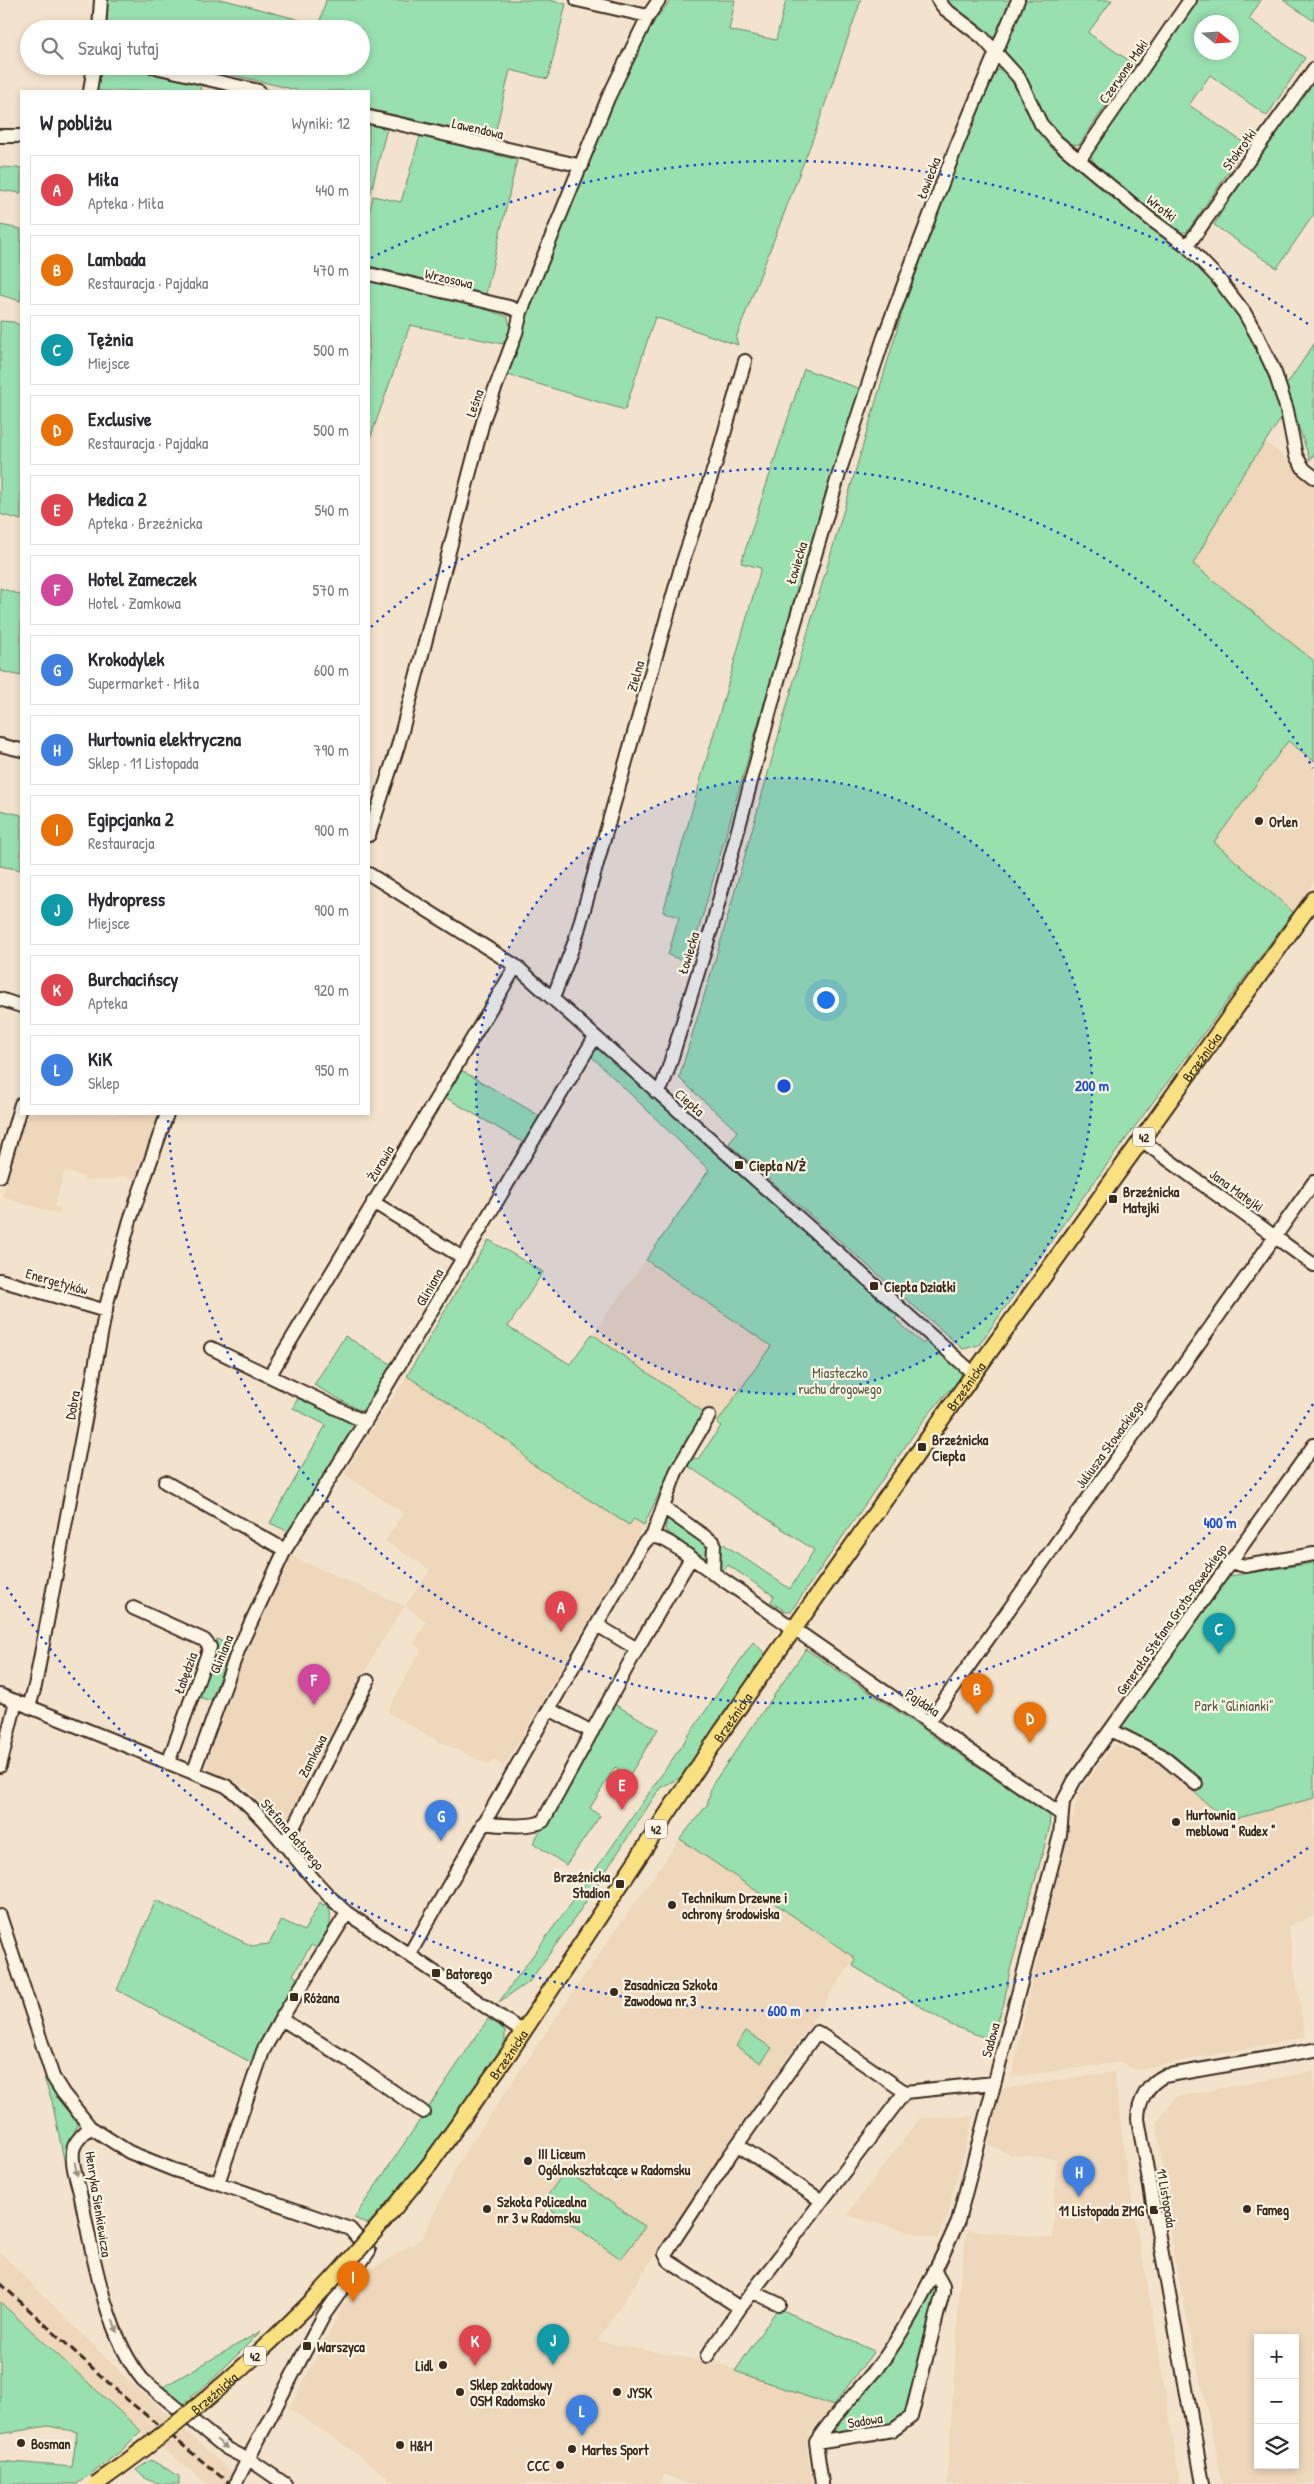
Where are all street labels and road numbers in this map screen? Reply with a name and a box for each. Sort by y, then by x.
street label: Czerwone Maki [1094,35,1152,107]
street label: Lawendowa [450,113,506,143]
street label: Stokrotki [1217,124,1261,174]
street label: Łowiecka [911,154,945,202]
street label: Wrotki [1143,190,1181,226]
street label: Wrzosowa [423,263,475,293]
street label: Leśna [460,386,488,419]
street label: Łowiecka [781,539,812,587]
street label: Zielna [622,658,649,694]
street label: Łowiecka [673,929,704,977]
street label: Brzeźnicka [1177,1028,1225,1085]
street label: Ciepła [671,1084,709,1121]
road number: 42 [1133,1128,1155,1146]
street label: Żurawia [362,1141,398,1184]
street label: Jana Matejki [1206,1164,1268,1217]
street label: Energetyków [23,1263,91,1300]
street label: Gliniana [411,1264,448,1309]
street label: Brzeźnicka [941,1357,990,1414]
street label: Dobra [60,1388,84,1421]
street label: Juliusza Słowackiego [1071,1396,1148,1492]
street label: Generała Stefana Grota-Roweckiego [1111,1539,1232,1699]
street label: Gliniana [205,1631,238,1676]
street label: Łabędzia [169,1649,201,1697]
street label: Pajdaka [901,1684,944,1722]
street label: Brzeźnicka [708,1688,756,1745]
street label: Zamkowa [293,1731,331,1781]
street label: Stefana Batorego [256,1794,329,1874]
road number: 42 [645,1820,667,1838]
street label: Sadowa [976,2020,1004,2059]
street label: Brzeźnicka [484,2025,532,2083]
street label: Henryka Sienkiewicza [80,2150,117,2259]
street label: 11 Listopada [1151,2167,1182,2230]
road number: 42 [244,2346,266,2366]
street label: Brzeźnicka [186,2367,242,2418]
street label: Sadowa [846,2408,884,2432]

